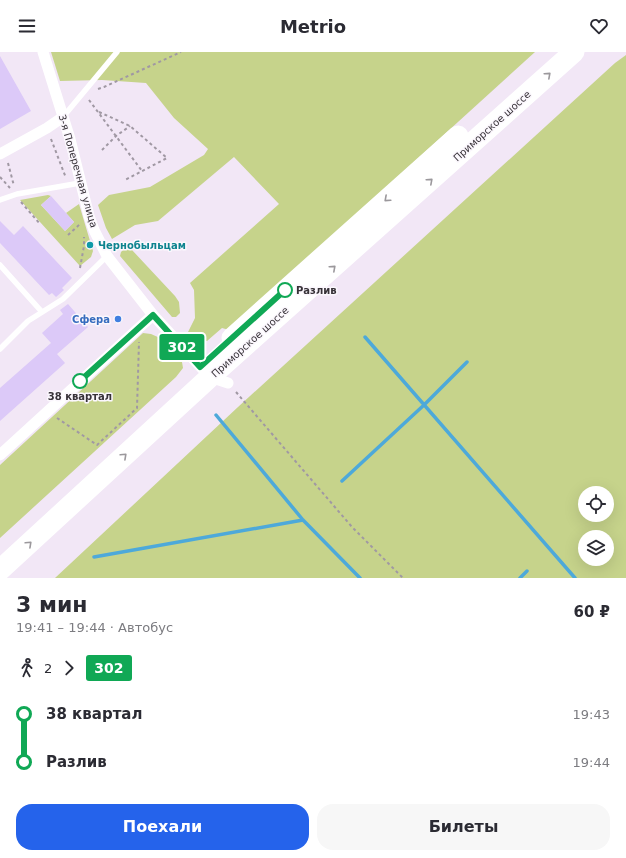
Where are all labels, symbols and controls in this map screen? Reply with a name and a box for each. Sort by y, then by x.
icon: menu [16,15,38,37]
icon: heart [588,15,610,37]
text: Metrio [280,16,346,37]
one-way arrow [543,73,550,80]
street label: Приморское шоссе [451,89,533,163]
street label: 3-я Поперечная улица [57,113,99,229]
one-way arrow [425,178,433,186]
one-way arrow [385,194,392,201]
marker: Чернобыльцам [85,240,95,250]
place label: Чернобыльцам [98,240,186,251]
one-way arrow [328,265,336,272]
marker: Разлив [277,282,293,298]
place label: Разлив [296,285,337,296]
street label: Приморское шоссе [209,305,291,379]
place label: Сфера [72,314,110,325]
marker: Сфера [113,314,123,324]
line badge: 302 [159,334,205,360]
text: 302 [167,339,197,355]
marker: 38 квартал [72,373,88,389]
place label: 38 квартал [48,391,112,402]
one-way arrow [120,453,127,460]
map controls [578,486,614,566]
button: locate [578,486,614,522]
button: layers [578,530,614,566]
one-way arrow [24,541,32,548]
text: 3 мин [16,592,88,617]
text: 60 ₽ [573,603,610,621]
text: 19:41 – 19:44 · Автобус [16,620,173,635]
icon: walk [16,657,38,679]
icon: forward [58,657,80,679]
text: 302 [94,660,124,676]
text: 2 [44,661,52,676]
text: 38 квартал [46,705,142,723]
text: 19:43 [573,707,610,722]
text: Разлив [46,753,107,771]
text: 19:44 [573,755,610,770]
button: Поехали [16,804,309,850]
button: Билеты [317,804,610,850]

